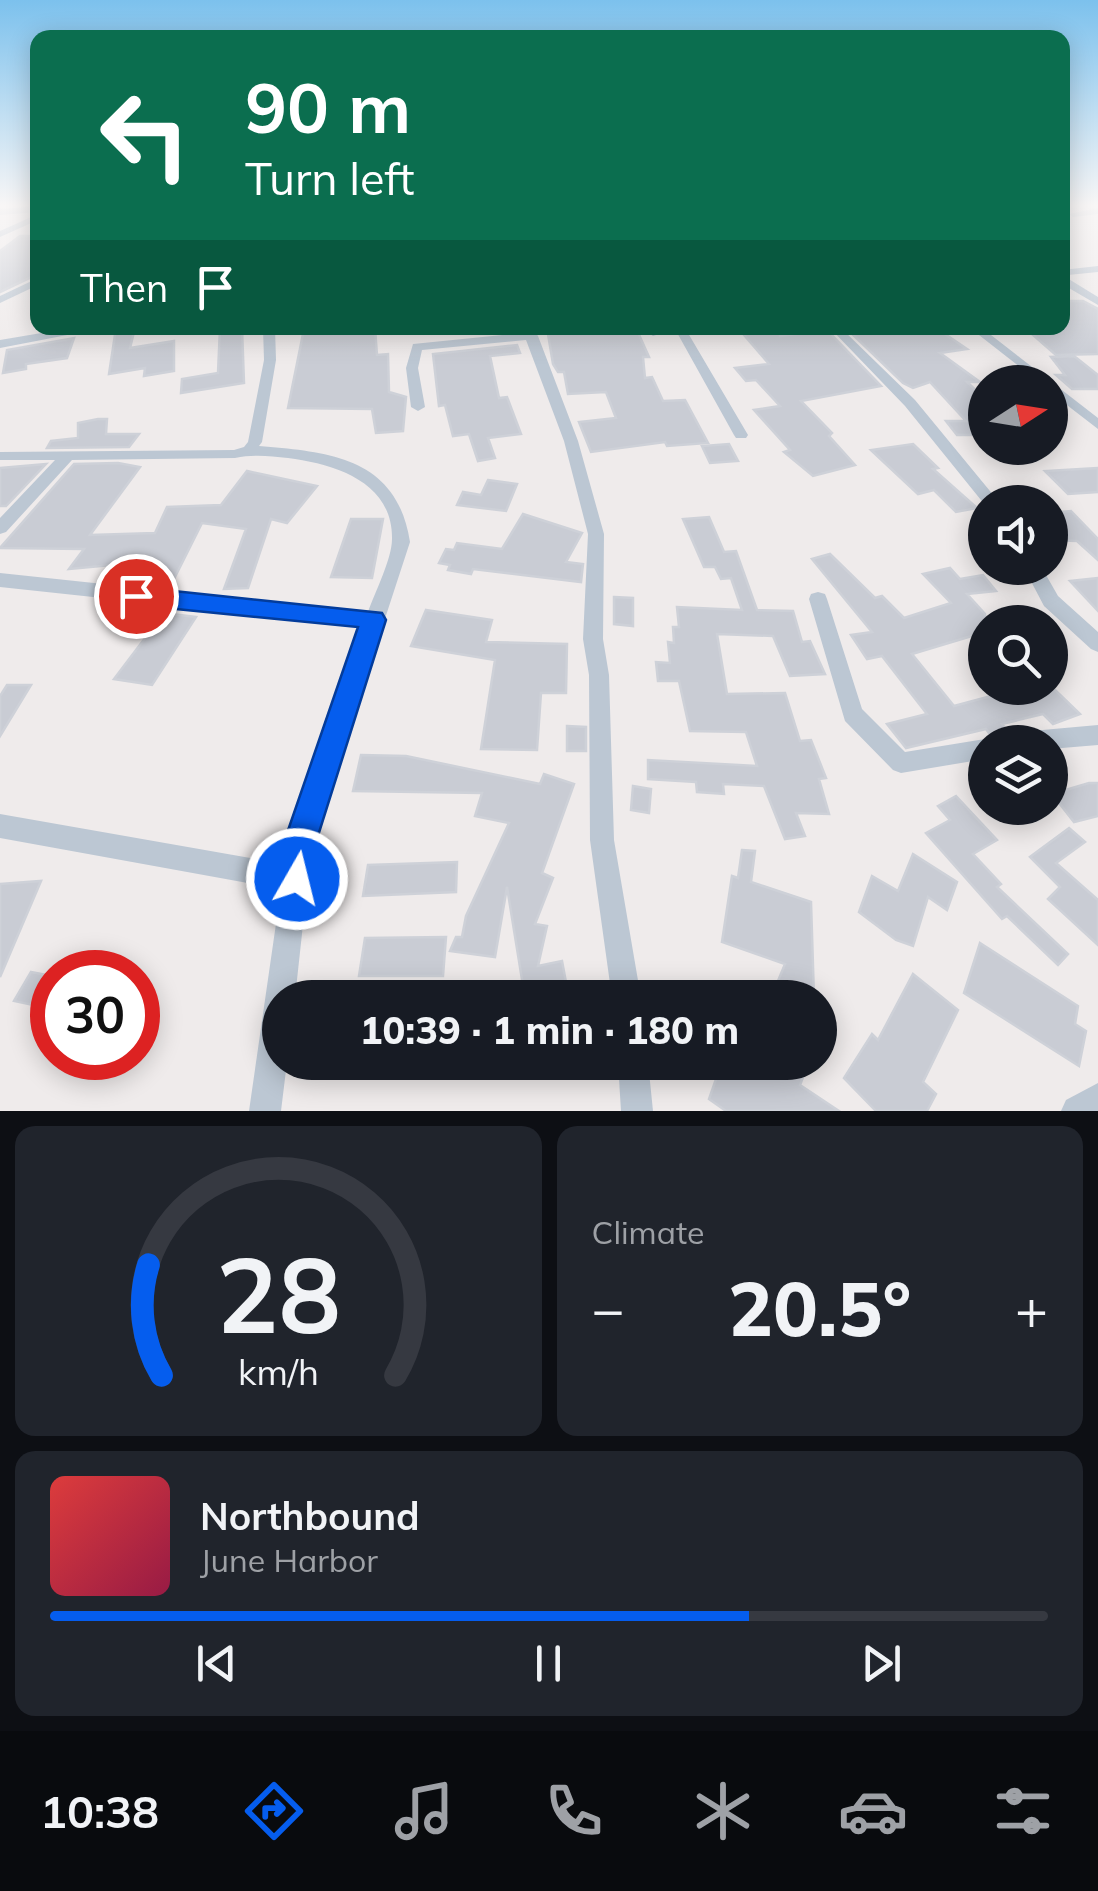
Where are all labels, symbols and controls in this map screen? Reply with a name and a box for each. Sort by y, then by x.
text: 90 m [245,63,411,151]
icon: left [80,70,210,200]
text: Turn left [245,150,414,206]
icon: arrive [188,260,243,315]
text: Then [80,264,168,312]
north arrow [968,365,1068,465]
map controls [968,365,1068,825]
button: sound [968,485,1068,585]
pin [94,554,179,639]
icon: arrive [109,569,164,624]
button: search [968,605,1068,705]
button: layers [968,725,1068,825]
position arrow [245,827,349,931]
speed limit sign: 30 [30,950,160,1080]
text: 10:39 · 1 min · 180 m [360,1006,739,1054]
text: Climate [592,1212,704,1252]
text: 28 [216,1228,341,1359]
text: 20.5° [728,1261,911,1355]
text: − [592,1274,625,1343]
text: + [1015,1274,1048,1343]
text: km/h [238,1349,319,1394]
text: Northbound [200,1492,420,1540]
text: June Harbor [200,1540,378,1580]
icon: previous [189,1636,244,1691]
icon: pause [521,1636,576,1691]
icon: next [854,1636,909,1691]
icon: directions [239,1776,309,1846]
icon: music [389,1776,459,1846]
icon: phone [539,1776,609,1846]
icon: climate [688,1776,758,1846]
icon: car [838,1776,908,1846]
icon: filters [988,1776,1058,1846]
text: 10:38 [40,1783,159,1839]

